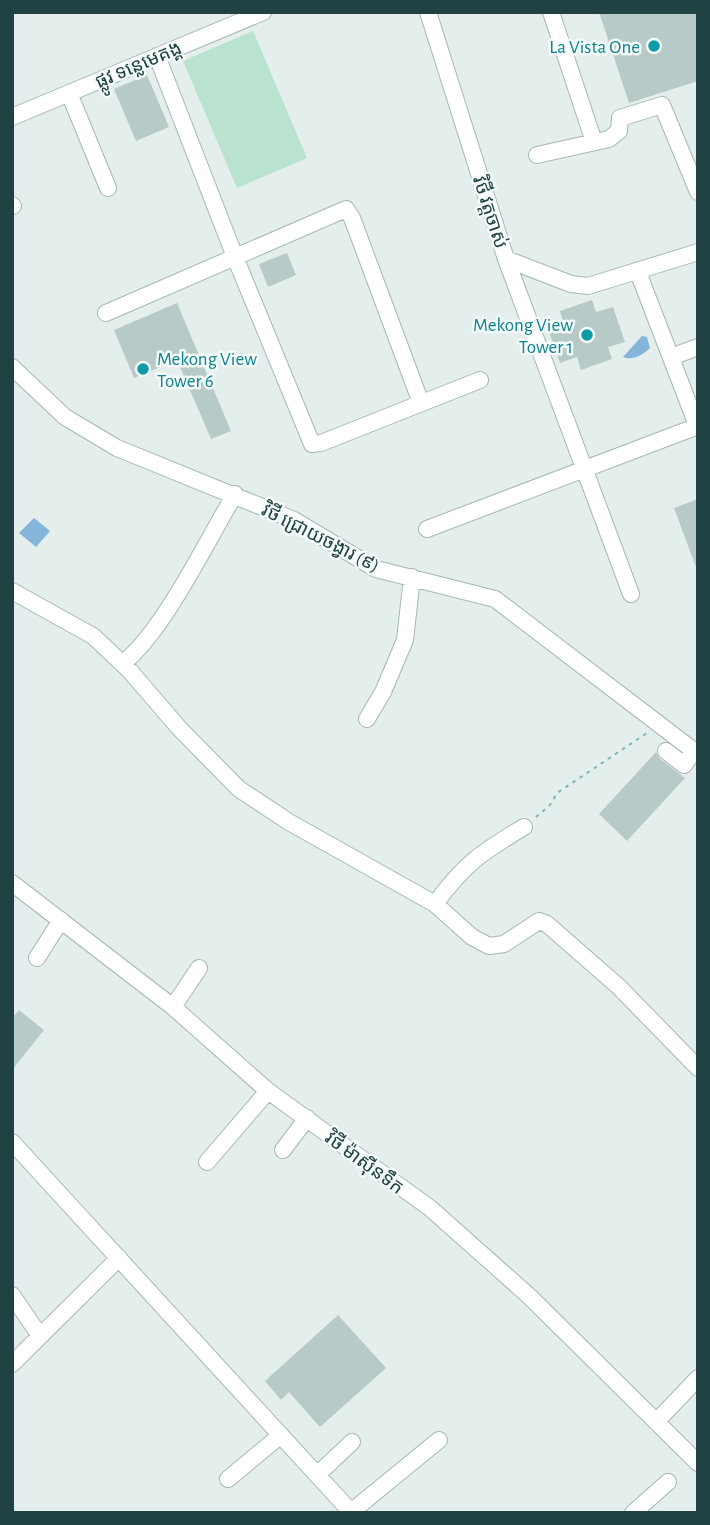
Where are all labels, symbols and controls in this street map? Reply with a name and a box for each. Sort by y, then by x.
place label: La Vista One [549,38,640,57]
marker: La Vista One [646,38,662,54]
street label: ផ្លូវ ទន្លេមេគង្គ [93,39,187,98]
street label: វិថី វត្តចាស់ [467,173,513,251]
place label: Mekong View Tower 1 [473,316,573,357]
marker: Mekong View Tower 1 [579,327,595,343]
place label: Mekong View Tower 6 [157,350,257,391]
marker: Mekong View Tower 6 [135,361,151,377]
street label: វិថី ជ្រោយចង្វារ (៩) [257,498,383,577]
street label: វិថី ម៉ាស៊ីនទឹក [319,1126,409,1200]

